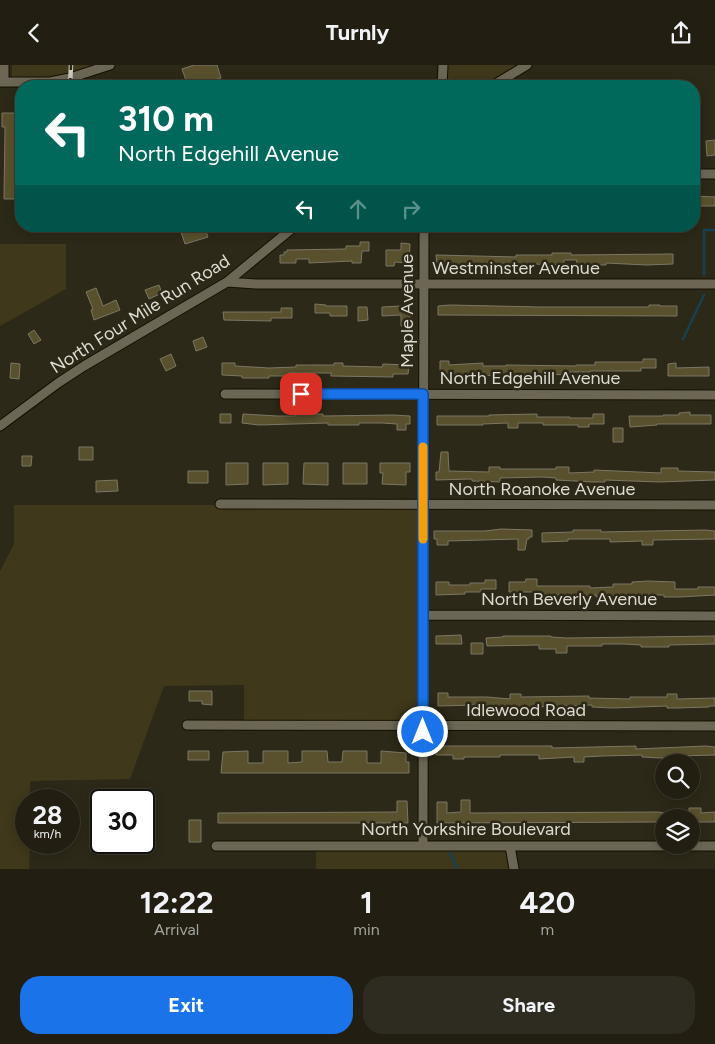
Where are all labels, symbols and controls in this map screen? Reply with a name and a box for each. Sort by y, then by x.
icon: back [20,19,48,47]
text: Turnly [326,19,389,46]
icon: share [667,19,695,47]
text: 310 m [118,98,214,140]
icon: left [35,100,100,165]
text: North Edgehill Avenue [118,140,339,167]
icon: left [291,195,319,223]
icon: ahead [344,195,372,223]
icon: right [397,195,425,223]
street label: North Four Mile Run Road [46,250,234,378]
street label: Maple Avenue [396,254,418,368]
street label: Westminster Avenue [432,257,600,279]
street label: North Edgehill Avenue [440,367,621,389]
pin [280,373,322,415]
icon: arrive [287,380,315,408]
street label: North Roanoke Avenue [449,478,636,500]
street label: North Beverly Avenue [481,588,657,610]
street label: Idlewood Road [466,699,586,721]
position arrow [396,705,448,757]
map controls [655,754,700,854]
button: search [655,754,700,799]
speed limit sign: 30 [90,789,155,854]
text: 28 [33,800,62,830]
button: layers [655,809,700,854]
street label: North Yorkshire Boulevard [361,818,571,840]
text: km/h [34,827,61,841]
text: 12:22 [140,884,214,921]
text: 1 [360,884,373,921]
text: 420 [519,884,575,921]
text: Arrival [154,920,199,939]
text: min [353,920,380,939]
text: m [540,920,554,939]
button: Exit [20,976,353,1034]
button: Share [363,976,695,1034]

